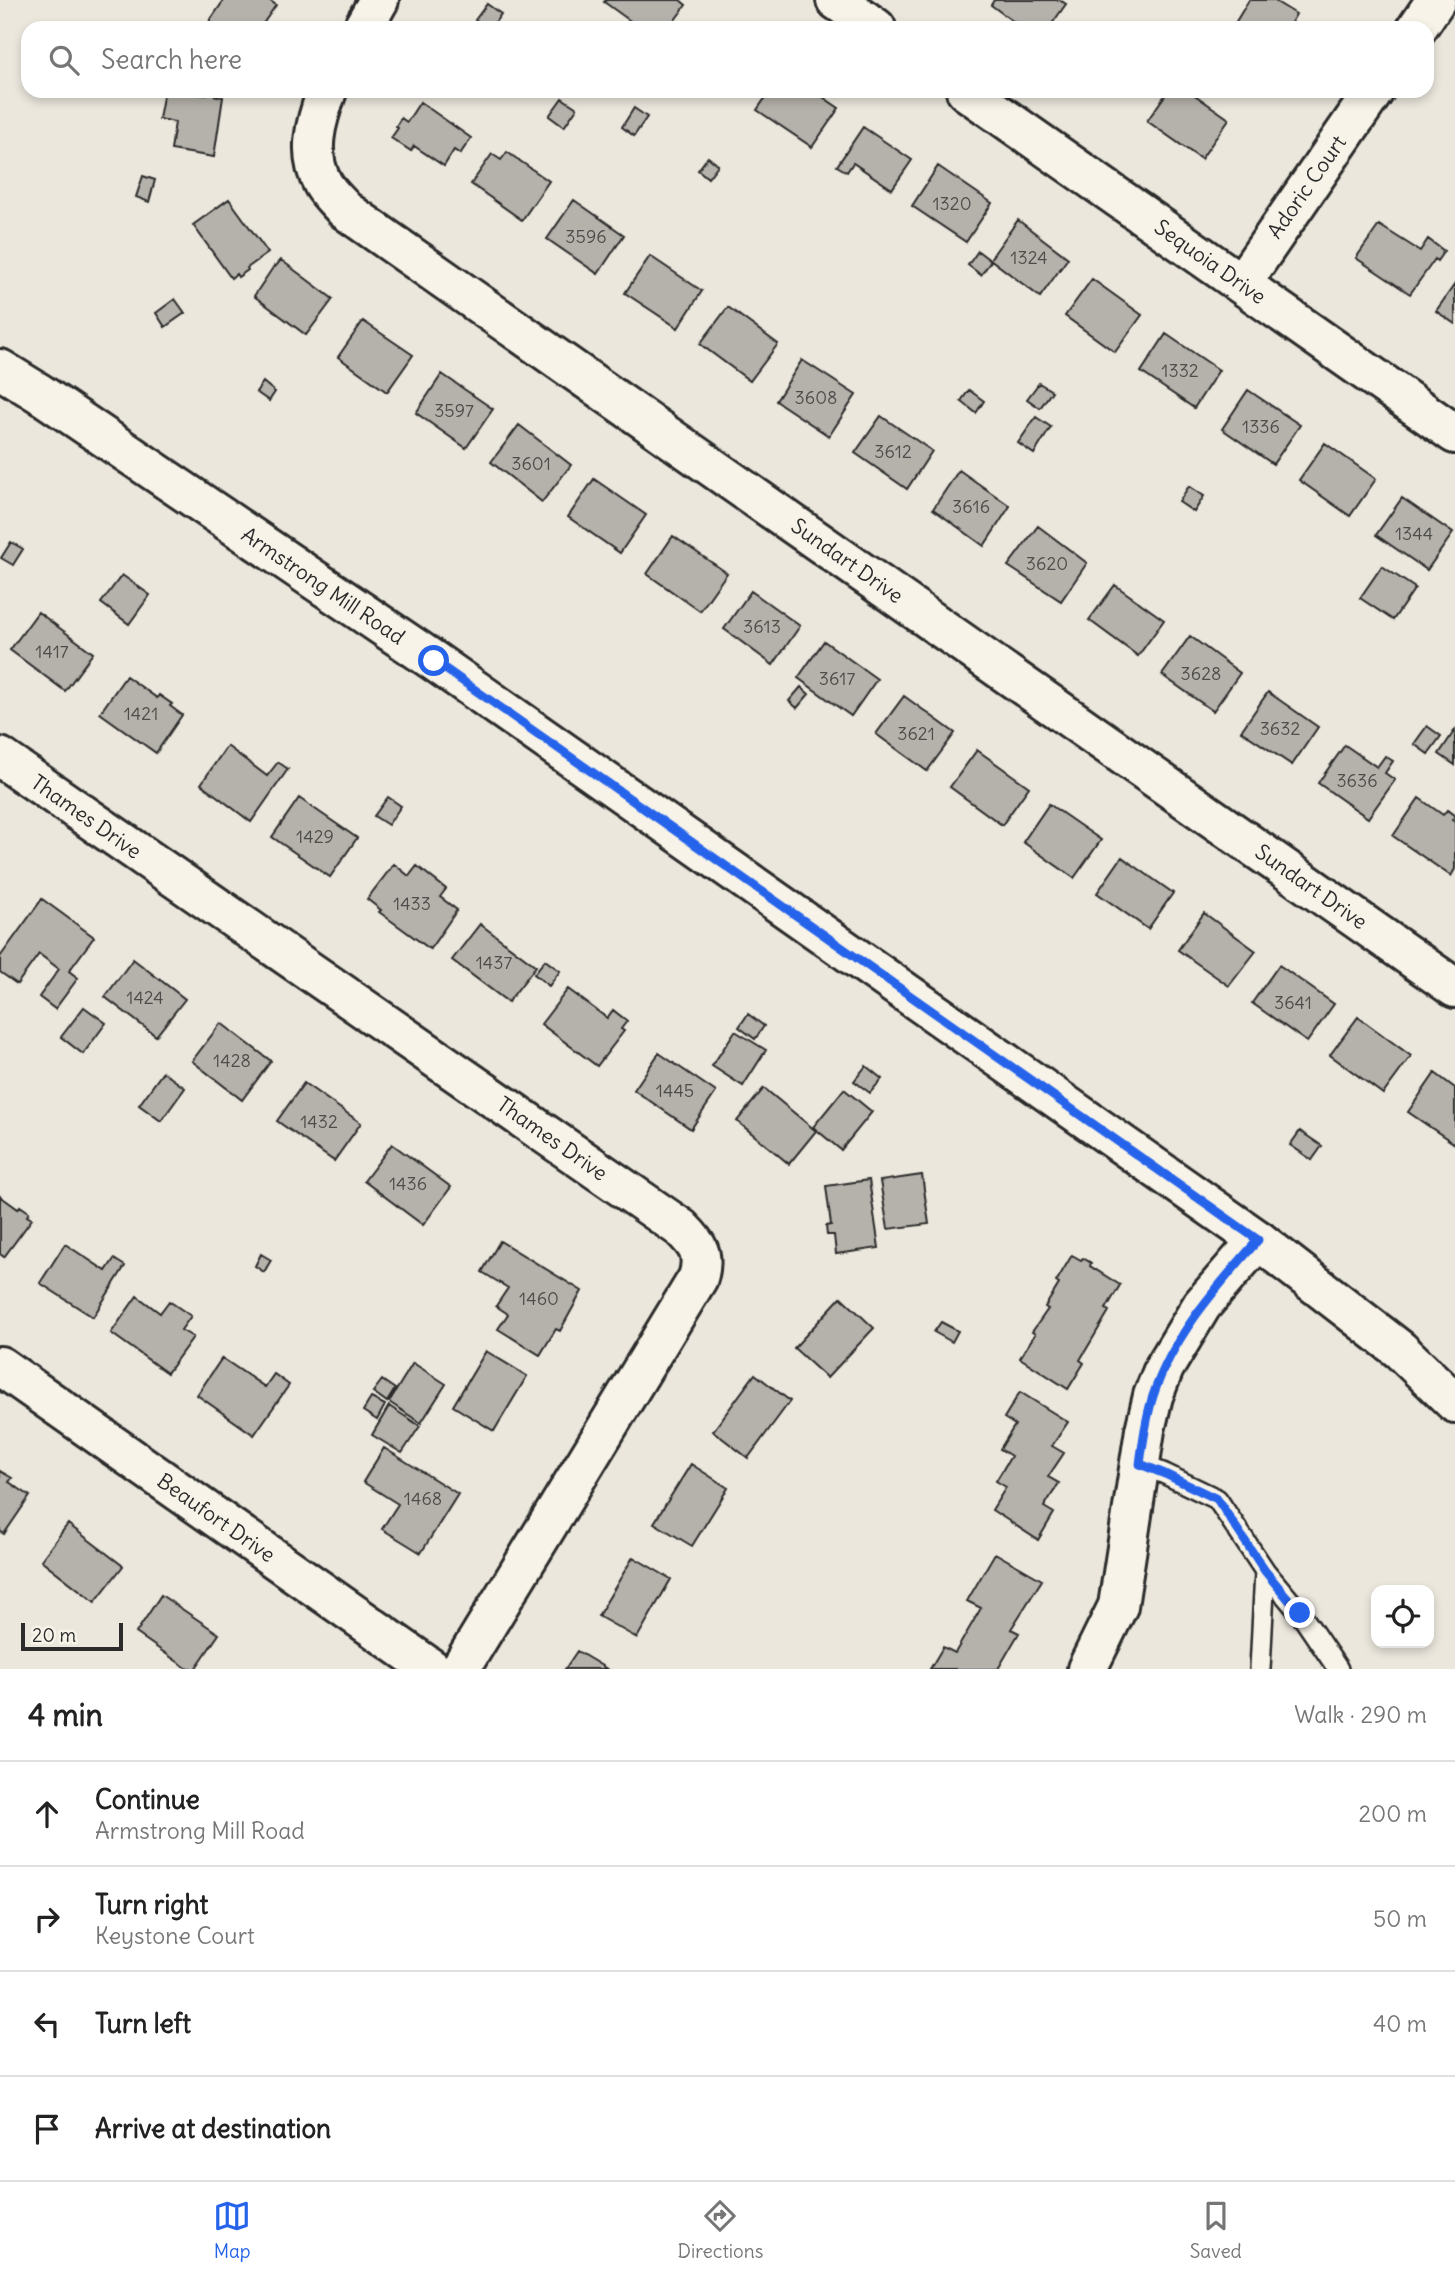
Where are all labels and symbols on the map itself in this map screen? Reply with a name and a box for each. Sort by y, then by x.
street label: Adoric Court [1261,130,1352,244]
house number: 1320 [932,192,972,215]
street label: Sequoia Drive [1149,213,1271,310]
house number: 3596 [565,225,607,248]
house number: 1324 [1010,246,1048,269]
house number: 1332 [1161,359,1199,382]
house number: 3608 [795,386,837,409]
house number: 3597 [434,399,474,422]
house number: 1336 [1242,415,1280,438]
house number: 3612 [874,440,912,463]
house number: 3601 [511,452,551,475]
house number: 3616 [952,495,990,518]
street label: Sundart Drive [786,512,909,609]
street label: Armstrong Mill Road [236,521,410,650]
house number: 1344 [1395,522,1433,545]
house number: 3620 [1026,552,1068,575]
house number: 3613 [743,615,781,638]
house number: 1417 [35,640,69,663]
route start [418,645,449,676]
house number: 3628 [1181,662,1221,685]
house number: 3617 [819,667,855,690]
house number: 1421 [124,702,158,725]
house number: 3632 [1260,717,1300,740]
house number: 3621 [897,722,935,745]
street label: Thames Drive [26,769,147,865]
house number: 3636 [1336,769,1378,792]
house number: 1429 [296,825,334,848]
street label: Sundart Drive [1250,838,1373,935]
house number: 1433 [393,892,431,915]
house number: 1437 [476,951,512,974]
house number: 1424 [126,986,164,1009]
house number: 3641 [1274,991,1312,1014]
house number: 1428 [213,1049,251,1072]
house number: 1445 [656,1079,694,1102]
street label: Thames Drive [492,1091,613,1187]
house number: 1432 [300,1110,338,1133]
house number: 1436 [389,1172,427,1195]
house number: 1460 [519,1287,559,1310]
street label: Beaufort Drive [152,1467,281,1568]
house number: 1468 [404,1487,442,1510]
route end [1284,1597,1315,1628]
scale bar [21,1620,122,1652]

